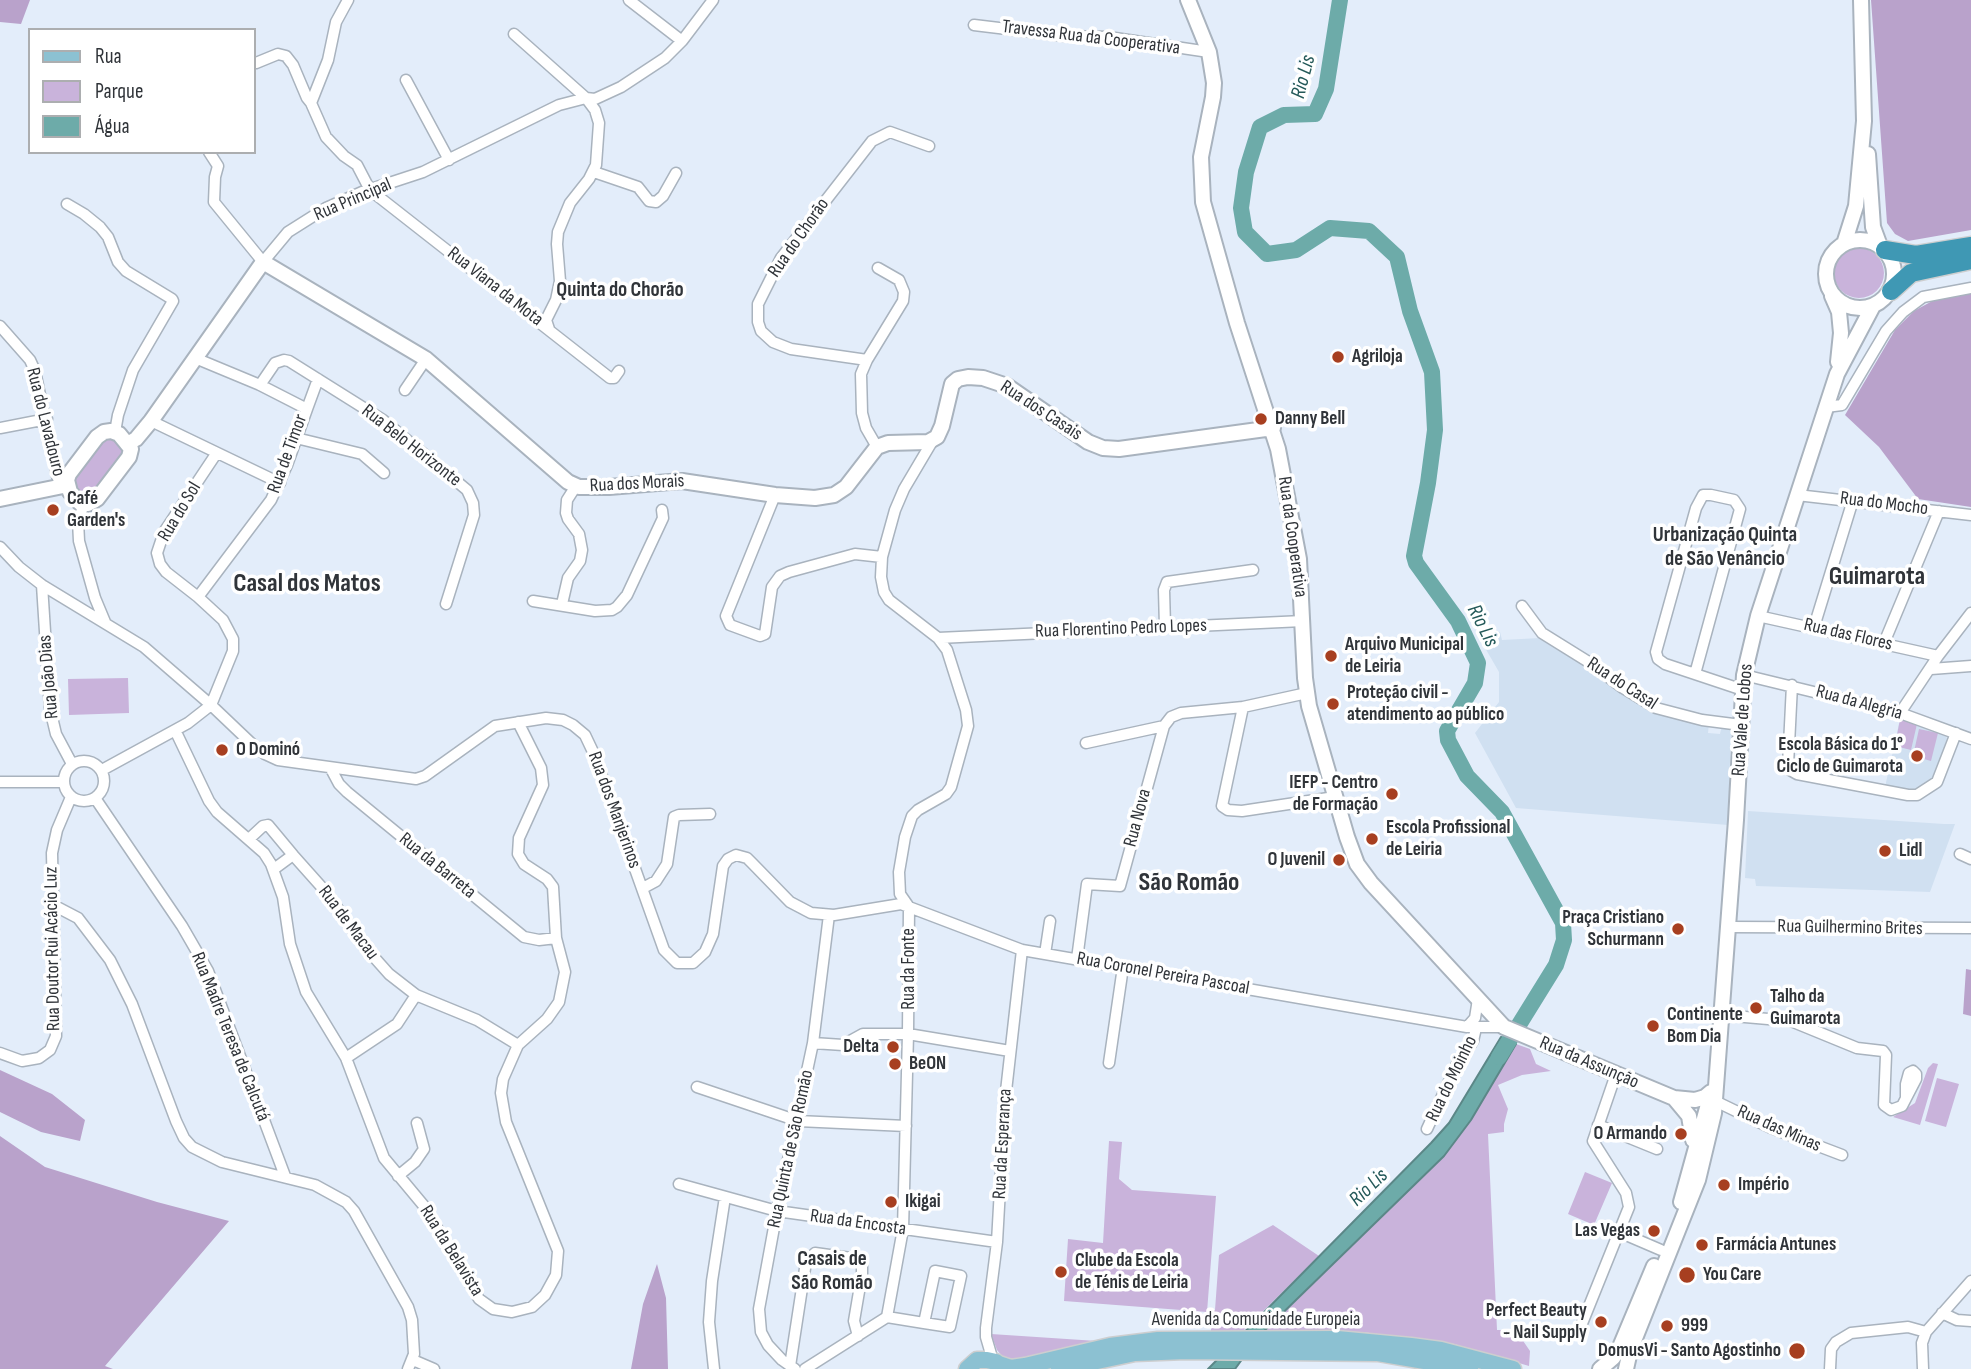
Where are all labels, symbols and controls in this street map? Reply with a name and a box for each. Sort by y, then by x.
street label: Travessa Rua da Cooperativa [1001,16,1181,60]
legend [28,28,256,154]
text: Rua [95,44,122,69]
water label: Rio Lis [1286,53,1322,101]
text: Parque [95,79,143,104]
text: Água [95,114,130,139]
street label: Rua Principal [311,173,395,227]
street label: Rua do Chorão [763,194,835,282]
street label: Rua Viana da Mota [443,243,547,331]
district label: Quinta do Chorão [556,278,684,304]
place label: Agriloja [1352,346,1403,368]
marker: Agriloja [1330,349,1346,365]
street label: Rua do Lavadouro [20,365,70,479]
street label: Rua dos Casais [996,376,1086,446]
street label: Rua Belo Horizonte [357,400,465,492]
place label: Danny Bell [1275,408,1345,430]
street label: Rua de Timor [263,411,313,497]
marker: Danny Bell [1253,411,1269,427]
street label: Rua dos Morais [589,470,685,498]
street label: Rua da Cooperativa [1272,475,1312,599]
street label: Rua do Sol [153,478,207,546]
street label: Rua do Mocho [1839,487,1929,521]
place label: Café Garden's [67,488,125,532]
marker: Café Garden's [45,502,61,518]
district label: Urbanização Quinta de São Venâncio [1653,523,1797,573]
district label: Guimarota [1829,561,1925,593]
district label: Casal dos Matos [233,568,381,600]
water label: Rio Lis [1461,601,1503,651]
street label: Rua das Flores [1801,614,1895,656]
street label: Rua Florentino Pedro Lopes [1035,615,1207,643]
street label: Rua João Dias [34,634,64,720]
place label: Arquivo Municipal de Leiria [1345,634,1464,678]
marker: Arquivo Municipal de Leiria [1323,648,1339,664]
street label: Rua do Casal [1582,653,1662,715]
street label: Rua Vale de Lobos [1728,663,1758,777]
street label: Rua da Alegria [1813,681,1905,725]
place label: Proteção civil - atendimento ao público [1347,682,1504,726]
marker: Proteção civil - atendimento ao público [1325,696,1341,712]
place label: Escola Básica do 1° Ciclo de Guimarota [1776,734,1903,778]
place label: O Dominó [236,739,300,761]
marker: O Dominó [214,742,230,758]
marker: Escola Básica do 1° Ciclo de Guimarota [1909,748,1925,764]
street label: Rua dos Manjerinos [582,749,646,871]
place label: IEFP - Centro de Formação [1289,772,1378,816]
marker: IEFP - Centro de Formação [1384,786,1400,802]
street label: Rua Nova [1119,787,1157,849]
place label: Escola Profissional de Leiria [1386,817,1510,861]
street label: Rua da Barreta [394,828,480,904]
marker: Escola Profissional de Leiria [1364,831,1380,847]
place label: Lidl [1899,840,1922,862]
marker: Lidl [1877,843,1893,859]
place label: O Juvenil [1268,849,1325,871]
marker: O Juvenil [1331,852,1347,868]
street label: Rua Doutor Rui Acácio Luz [40,867,66,1031]
district label: São Romão [1139,867,1239,899]
street label: Rua de Macau [313,881,383,965]
place label: Praça Cristiano Schurmann [1562,907,1664,951]
street label: Rua Guilhermino Brites [1777,915,1923,941]
marker: Praça Cristiano Schurmann [1670,921,1686,937]
street label: Rua da Fonte [898,928,920,1010]
street label: Rua Coronel Pereira Pascoal [1075,948,1251,1000]
street label: Rua Madre Teresa de Calcutá [186,949,274,1125]
place label: Talho da Guimarota [1770,986,1840,1030]
marker: Talho da Guimarota [1748,1000,1764,1016]
place label: Continente Bom Dia [1667,1004,1743,1048]
marker: Continente Bom Dia [1645,1018,1661,1034]
street label: Rua do Moinho [1421,1032,1483,1126]
street label: Rua da Assunção [1536,1032,1642,1094]
place label: Delta [843,1036,879,1058]
marker: Delta [885,1039,901,1055]
place label: BeON [909,1053,946,1075]
marker: BeON [887,1056,903,1072]
street label: Rua Quinta de São Romão [763,1068,819,1230]
street label: Rua da Esperança [989,1088,1017,1200]
street label: Rua das Minas [1734,1100,1824,1158]
place label: O Armando [1594,1123,1667,1145]
marker: O Armando [1673,1126,1689,1142]
water label: Rio Lis [1344,1164,1394,1212]
place label: Império [1738,1174,1789,1196]
marker: Império [1716,1177,1732,1193]
place label: Ikigai [905,1191,941,1213]
marker: Ikigai [883,1194,899,1210]
street label: Rua da Belavista [414,1201,488,1301]
street label: Rua da Encosta [809,1205,907,1241]
place label: Las Vegas [1575,1220,1640,1242]
marker: Las Vegas [1646,1223,1662,1239]
place label: Farmácia Antunes [1716,1234,1836,1256]
marker: Farmácia Antunes [1694,1237,1710,1253]
district label: Casais de São Romão [791,1247,873,1297]
place label: Clube da Escola de Ténis de Leiria [1075,1250,1188,1294]
marker: Clube da Escola de Ténis de Leiria [1053,1264,1069,1280]
place label: You Care [1703,1264,1761,1286]
marker: You Care [1677,1265,1697,1285]
place label: Perfect Beauty - Nail Supply [1486,1300,1587,1344]
street label: Avenida da Comunidade Europeia [1152,1309,1360,1331]
marker: Perfect Beauty - Nail Supply [1593,1314,1609,1330]
place label: 999 [1681,1315,1708,1337]
marker: 999 [1659,1318,1675,1334]
place label: DomusVi - Santo Agostinho [1598,1340,1781,1362]
marker: DomusVi - Santo Agostinho [1787,1341,1807,1361]

